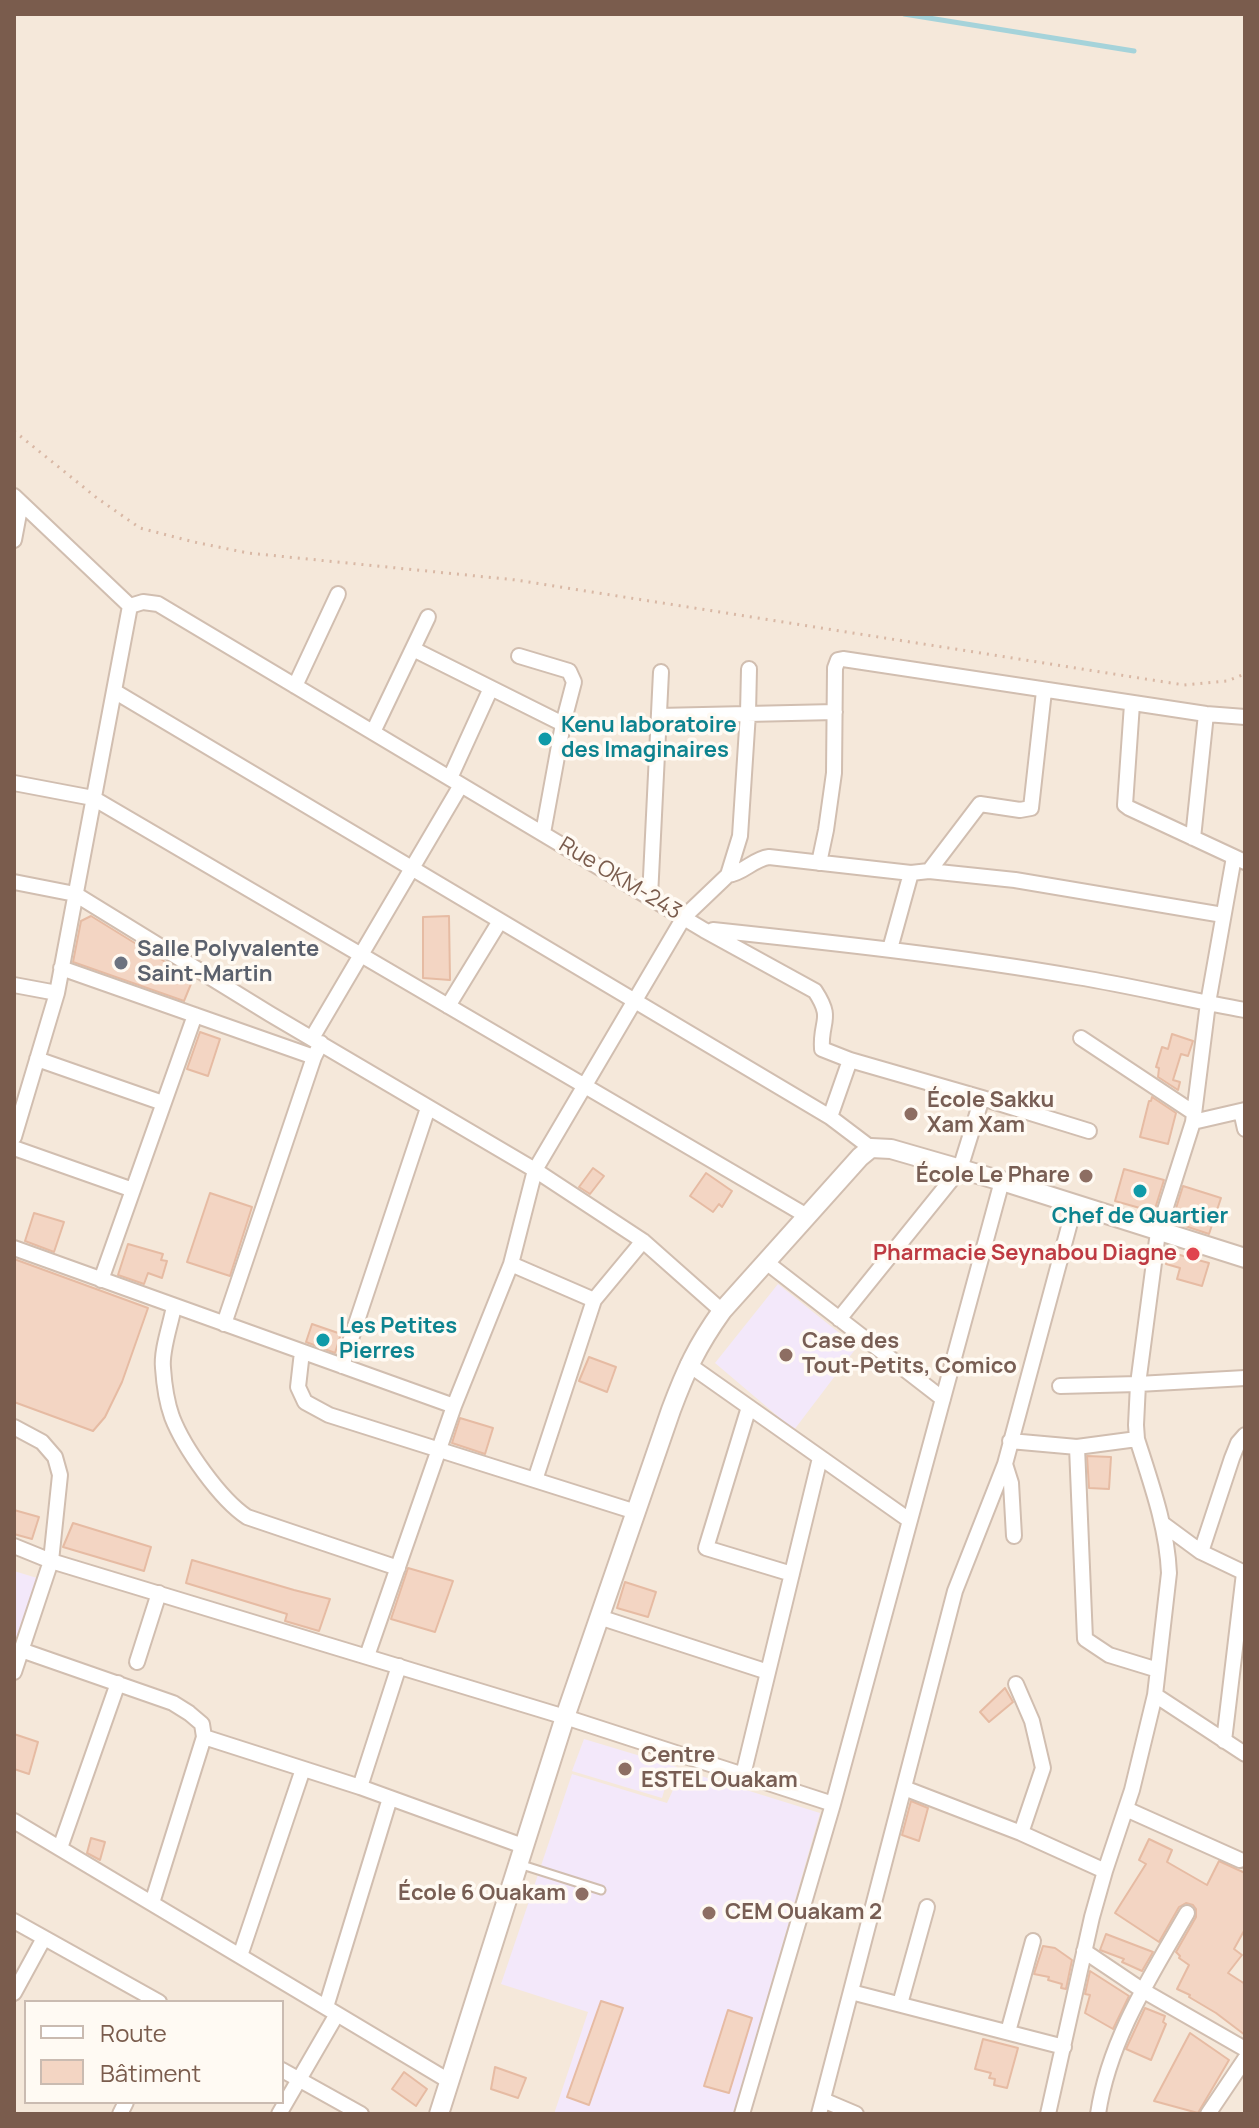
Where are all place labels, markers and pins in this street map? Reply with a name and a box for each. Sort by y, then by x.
place label: Kenu laboratoire des Imaginaires [561,713,737,764]
marker: Kenu laboratoire des Imaginaires [536,730,554,748]
place label: Salle Polyvalente Saint-Martin [137,937,319,988]
marker: Salle Polyvalente Saint-Martin [112,954,130,972]
place label: École Sakku Xam Xam [927,1088,1054,1140]
marker: École Sakku Xam Xam [902,1105,920,1123]
place label: École Le Phare [916,1163,1070,1189]
marker: École Le Phare [1077,1167,1095,1185]
marker: Chef de Quartier [1131,1182,1149,1200]
place label: Chef de Quartier [1052,1204,1228,1230]
place label: Pharmacie Seynabou Diagne [873,1241,1177,1267]
marker: Pharmacie Seynabou Diagne [1184,1245,1202,1263]
place label: Les Petites Pierres [339,1314,457,1366]
place label: Case des Tout-Petits, Comico [802,1329,1017,1380]
marker: Les Petites Pierres [314,1331,332,1349]
marker: Case des Tout-Petits, Comico [777,1346,795,1364]
place label: Centre ESTEL Ouakam [641,1743,798,1794]
marker: Centre ESTEL Ouakam [616,1760,634,1778]
place label: École 6 Ouakam [398,1881,566,1907]
marker: École 6 Ouakam [573,1885,591,1903]
place label: CEM Ouakam 2 [725,1900,882,1926]
marker: CEM Ouakam 2 [700,1904,718,1922]

